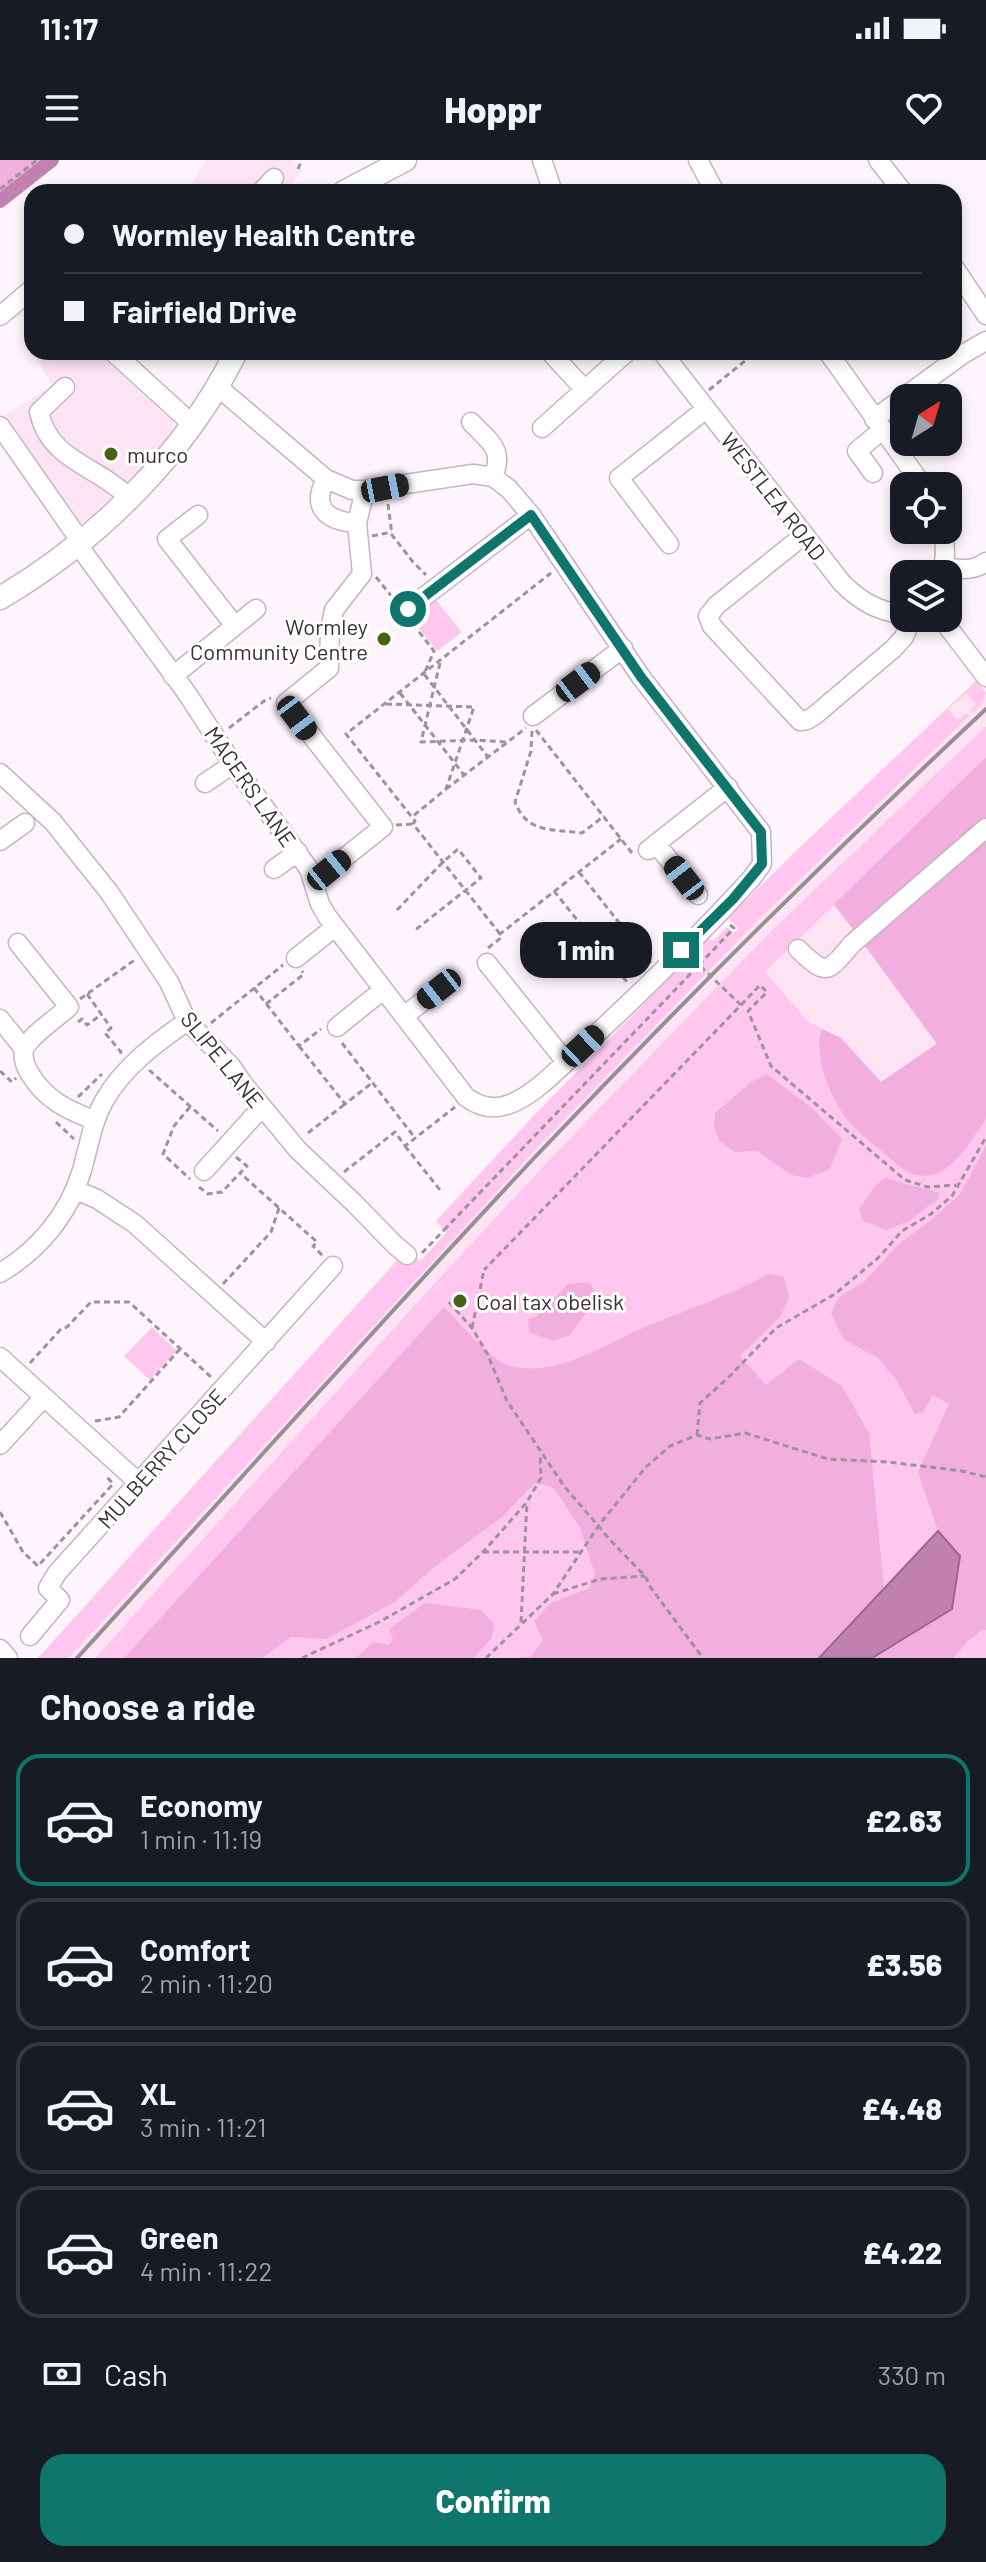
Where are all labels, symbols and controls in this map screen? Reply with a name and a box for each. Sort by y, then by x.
text: 11:17 [40,10,98,46]
icon: menu [40,86,84,130]
icon: heart [902,86,946,130]
text: Hoppr [444,87,542,130]
text: Wormley Health Centre [112,216,416,252]
text: Fairfield Drive [112,293,297,329]
north arrow [890,384,962,456]
map controls [890,384,962,632]
street label: WESTLEA ROAD [716,427,832,565]
place label: murco [127,441,188,467]
marker: murco [102,445,120,463]
car [359,472,411,504]
button: locate [890,472,962,544]
button: layers [890,560,962,632]
route start [390,591,426,627]
place label: Wormley Community Centre [190,613,368,664]
marker: Wormley Community Centre [375,630,393,648]
car [552,658,604,706]
car [273,692,321,744]
street label: MACERS LANE [200,721,302,851]
car [303,846,355,894]
car [660,852,708,904]
callout: 1 min [521,922,653,978]
route end [663,932,699,968]
text: 1 min [557,934,615,965]
car [413,965,465,1013]
street label: SLIPE LANE [176,1006,270,1112]
car [557,1021,609,1071]
place label: Coal tax obelisk [476,1288,624,1314]
marker: Coal tax obelisk [451,1292,469,1310]
street label: MULBERRY CLOSE [92,1383,230,1533]
text: Choose a ride [40,1684,256,1727]
icon: car [44,1784,116,1856]
text: Economy [140,1787,263,1823]
text: £2.63 [866,1802,942,1838]
text: 1 min · 11:19 [140,1823,262,1854]
icon: car [44,1928,116,2000]
text: Comfort [140,1931,250,1967]
text: £3.56 [866,1946,942,1982]
text: 2 min · 11:20 [140,1967,273,1998]
icon: car [44,2072,116,2144]
text: XL [140,2075,176,2111]
text: £4.48 [862,2090,942,2126]
text: 3 min · 11:21 [140,2111,266,2142]
icon: car [44,2216,116,2288]
text: Green [140,2219,219,2255]
text: £4.22 [863,2234,942,2270]
text: 4 min · 11:22 [140,2255,273,2286]
icon: cash [40,2352,84,2396]
text: Cash [104,2356,168,2392]
text: 330 m [878,2359,946,2390]
button: Confirm [40,2454,946,2546]

